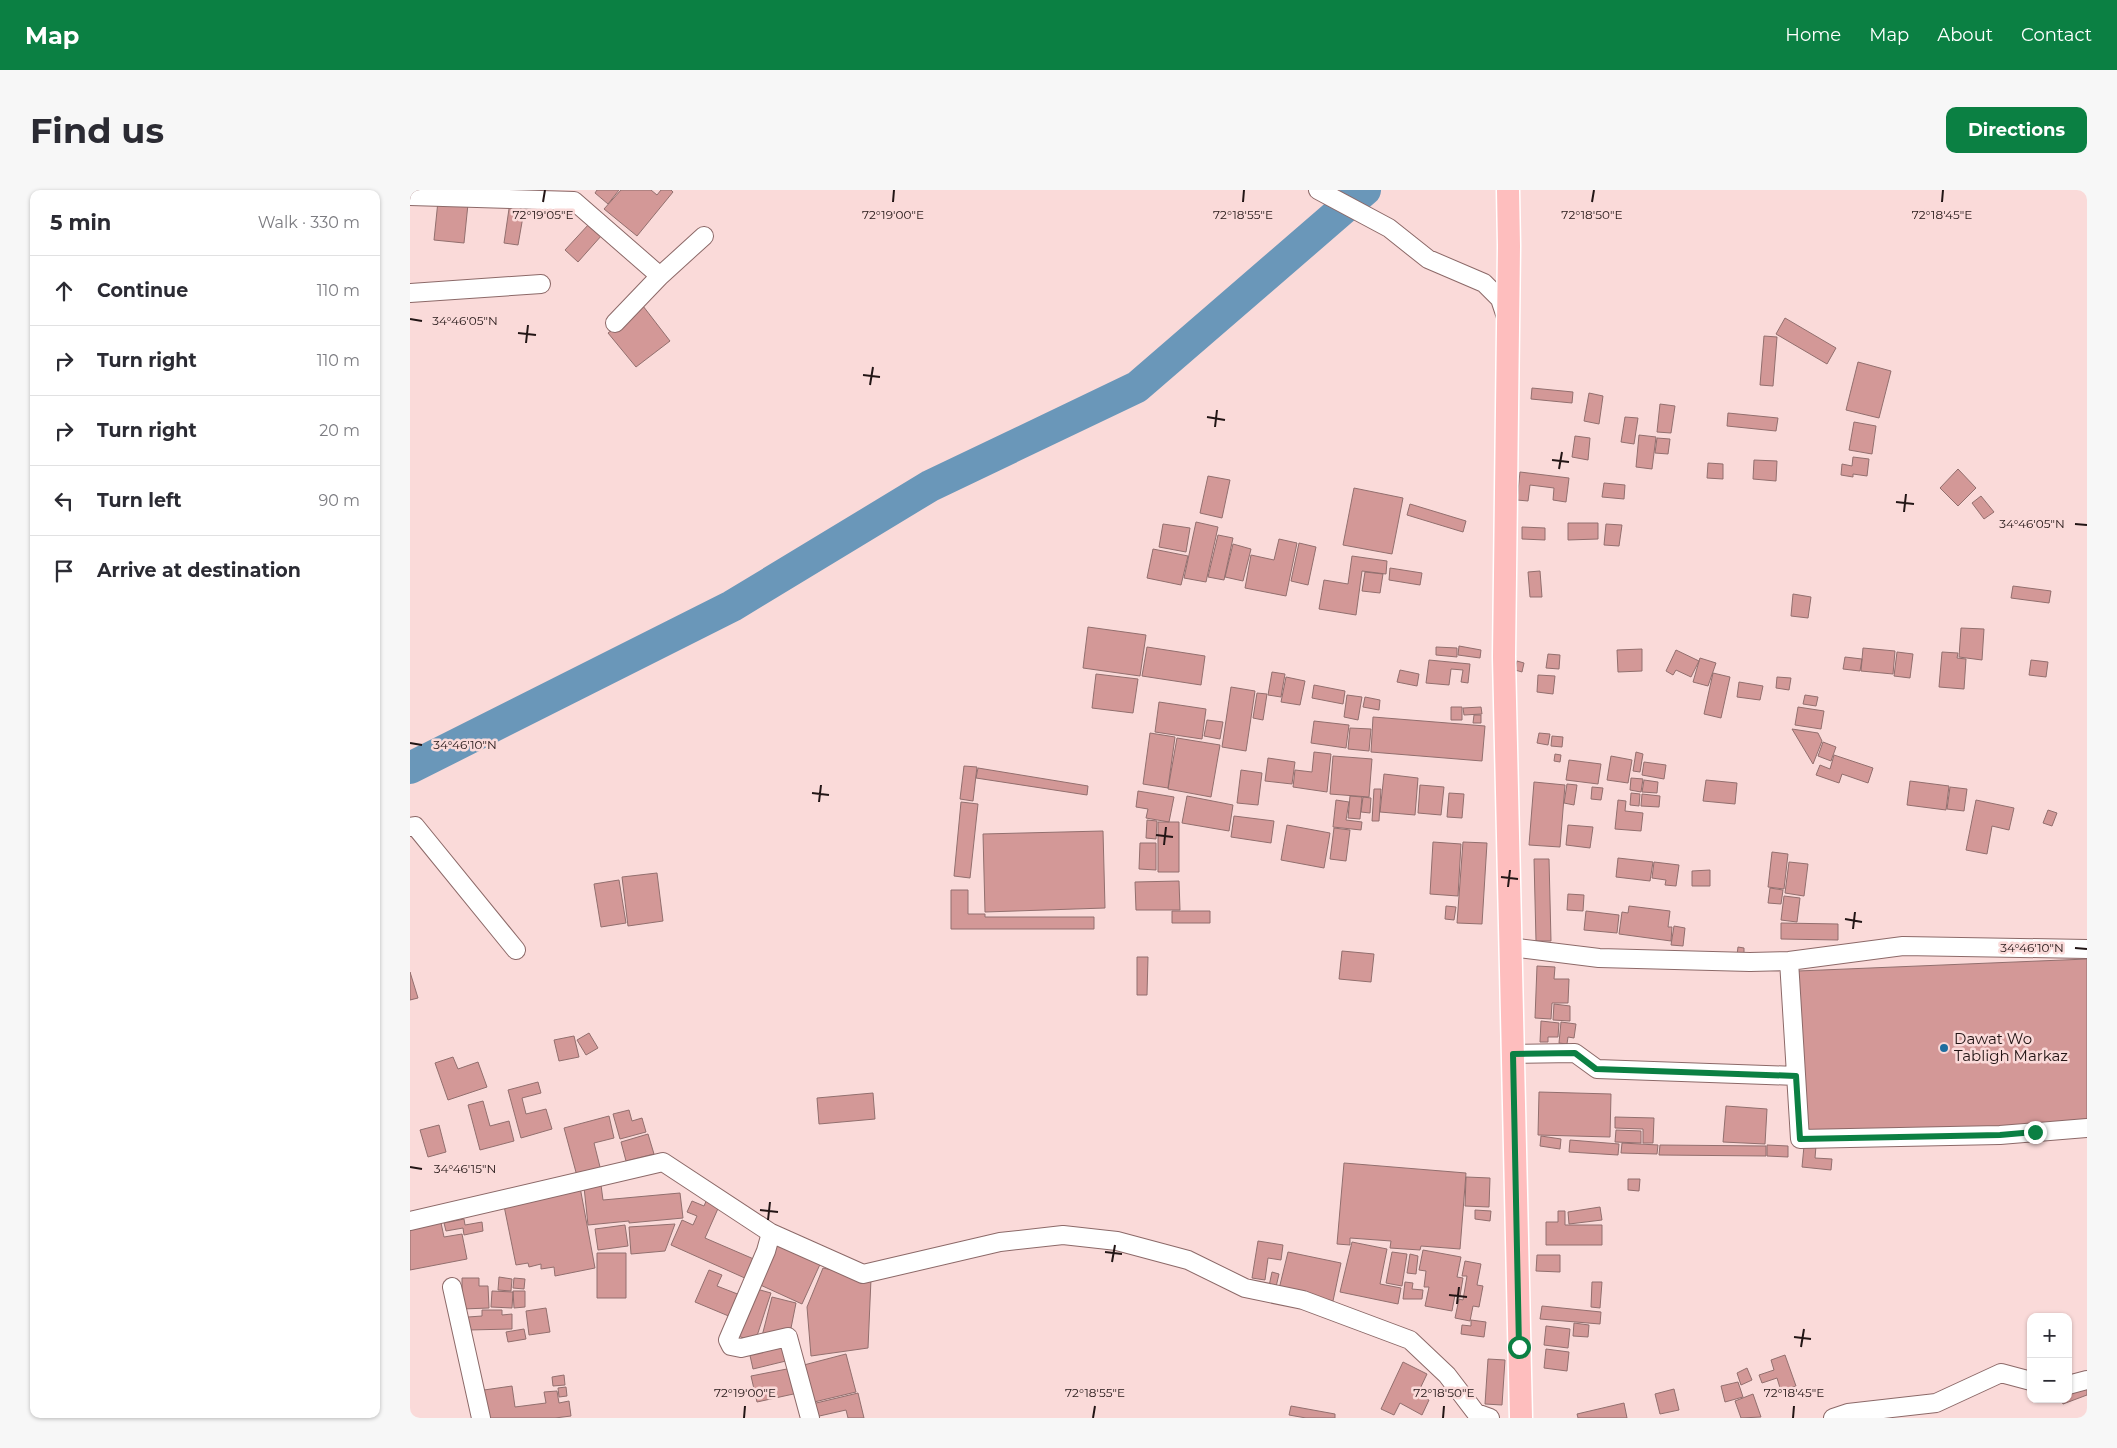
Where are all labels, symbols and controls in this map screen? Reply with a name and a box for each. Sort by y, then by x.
text: Map [25,21,79,50]
text: Home [1785,24,1841,46]
text: Map [1869,24,1909,46]
text: About [1937,24,1993,46]
text: Contact [2021,24,2092,46]
button: Directions [1946,107,2087,153]
text: Find us [30,109,164,152]
text: 72°19'05"E [513,207,573,222]
text: 72°19'00"E [862,207,924,222]
text: 72°18'55"E [1213,207,1273,222]
text: 72°18'50"E [1561,207,1623,222]
text: 72°18'45"E [1912,207,1972,222]
text: 5 min [50,210,111,235]
text: Walk · 330 m [258,213,360,232]
icon: ahead [50,277,78,305]
text: Continue [97,279,188,302]
text: 110 m [317,281,360,300]
text: 34°46'05"N [432,313,498,328]
icon: right [50,347,78,375]
text: Turn right [97,349,197,372]
text: 110 m [317,351,360,370]
icon: right [50,417,78,445]
text: Turn right [97,419,197,442]
text: 20 m [319,421,360,440]
icon: left [50,487,78,515]
text: Turn left [97,489,182,512]
text: 90 m [318,491,360,510]
text: 34°46'05"N [1999,516,2065,531]
icon: arrive [50,557,78,585]
text: Arrive at destination [97,559,301,582]
text: 34°46'10"N [433,737,497,752]
text: 34°46'10"N [2000,940,2064,955]
place label: Dawat Wo Tabligh Markaz [1954,1029,2068,1065]
marker: Dawat Wo Tabligh Markaz [1938,1042,1950,1054]
route end [2024,1121,2047,1144]
text: 34°46'15"N [434,1161,496,1176]
map controls [2027,1313,2072,1403]
button: + [2027,1313,2072,1358]
route start [1508,1336,1531,1359]
button: − [2027,1358,2072,1403]
text: 72°19'00"E [714,1385,776,1400]
text: 72°18'55"E [1065,1385,1125,1400]
text: 72°18'50"E [1413,1385,1475,1400]
text: 72°18'45"E [1764,1385,1824,1400]

